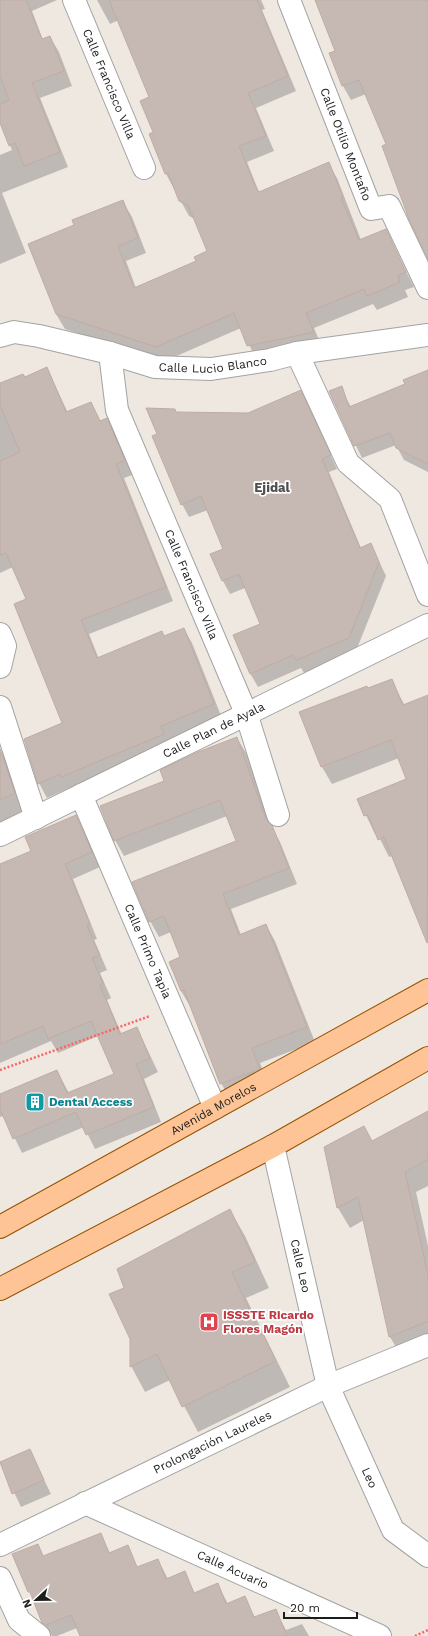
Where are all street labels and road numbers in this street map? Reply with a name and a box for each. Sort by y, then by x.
street label: Calle Francisco Villa [80,27,138,141]
street label: Calle Otilio Montaño [317,86,374,203]
street label: Calle Lucio Blanco [158,354,268,376]
street label: Calle Francisco Villa [162,527,221,642]
street label: Calle Plan de Ayala [161,699,267,761]
street label: Calle Primo Tapia [121,902,174,1001]
street label: Avenida Morelos [168,1079,259,1138]
street label: Calle Leo [288,1238,313,1294]
street label: Prolongación Laureles [151,1408,274,1477]
street label: Leo [359,1465,380,1490]
street label: Calle Acuario [195,1547,271,1592]

